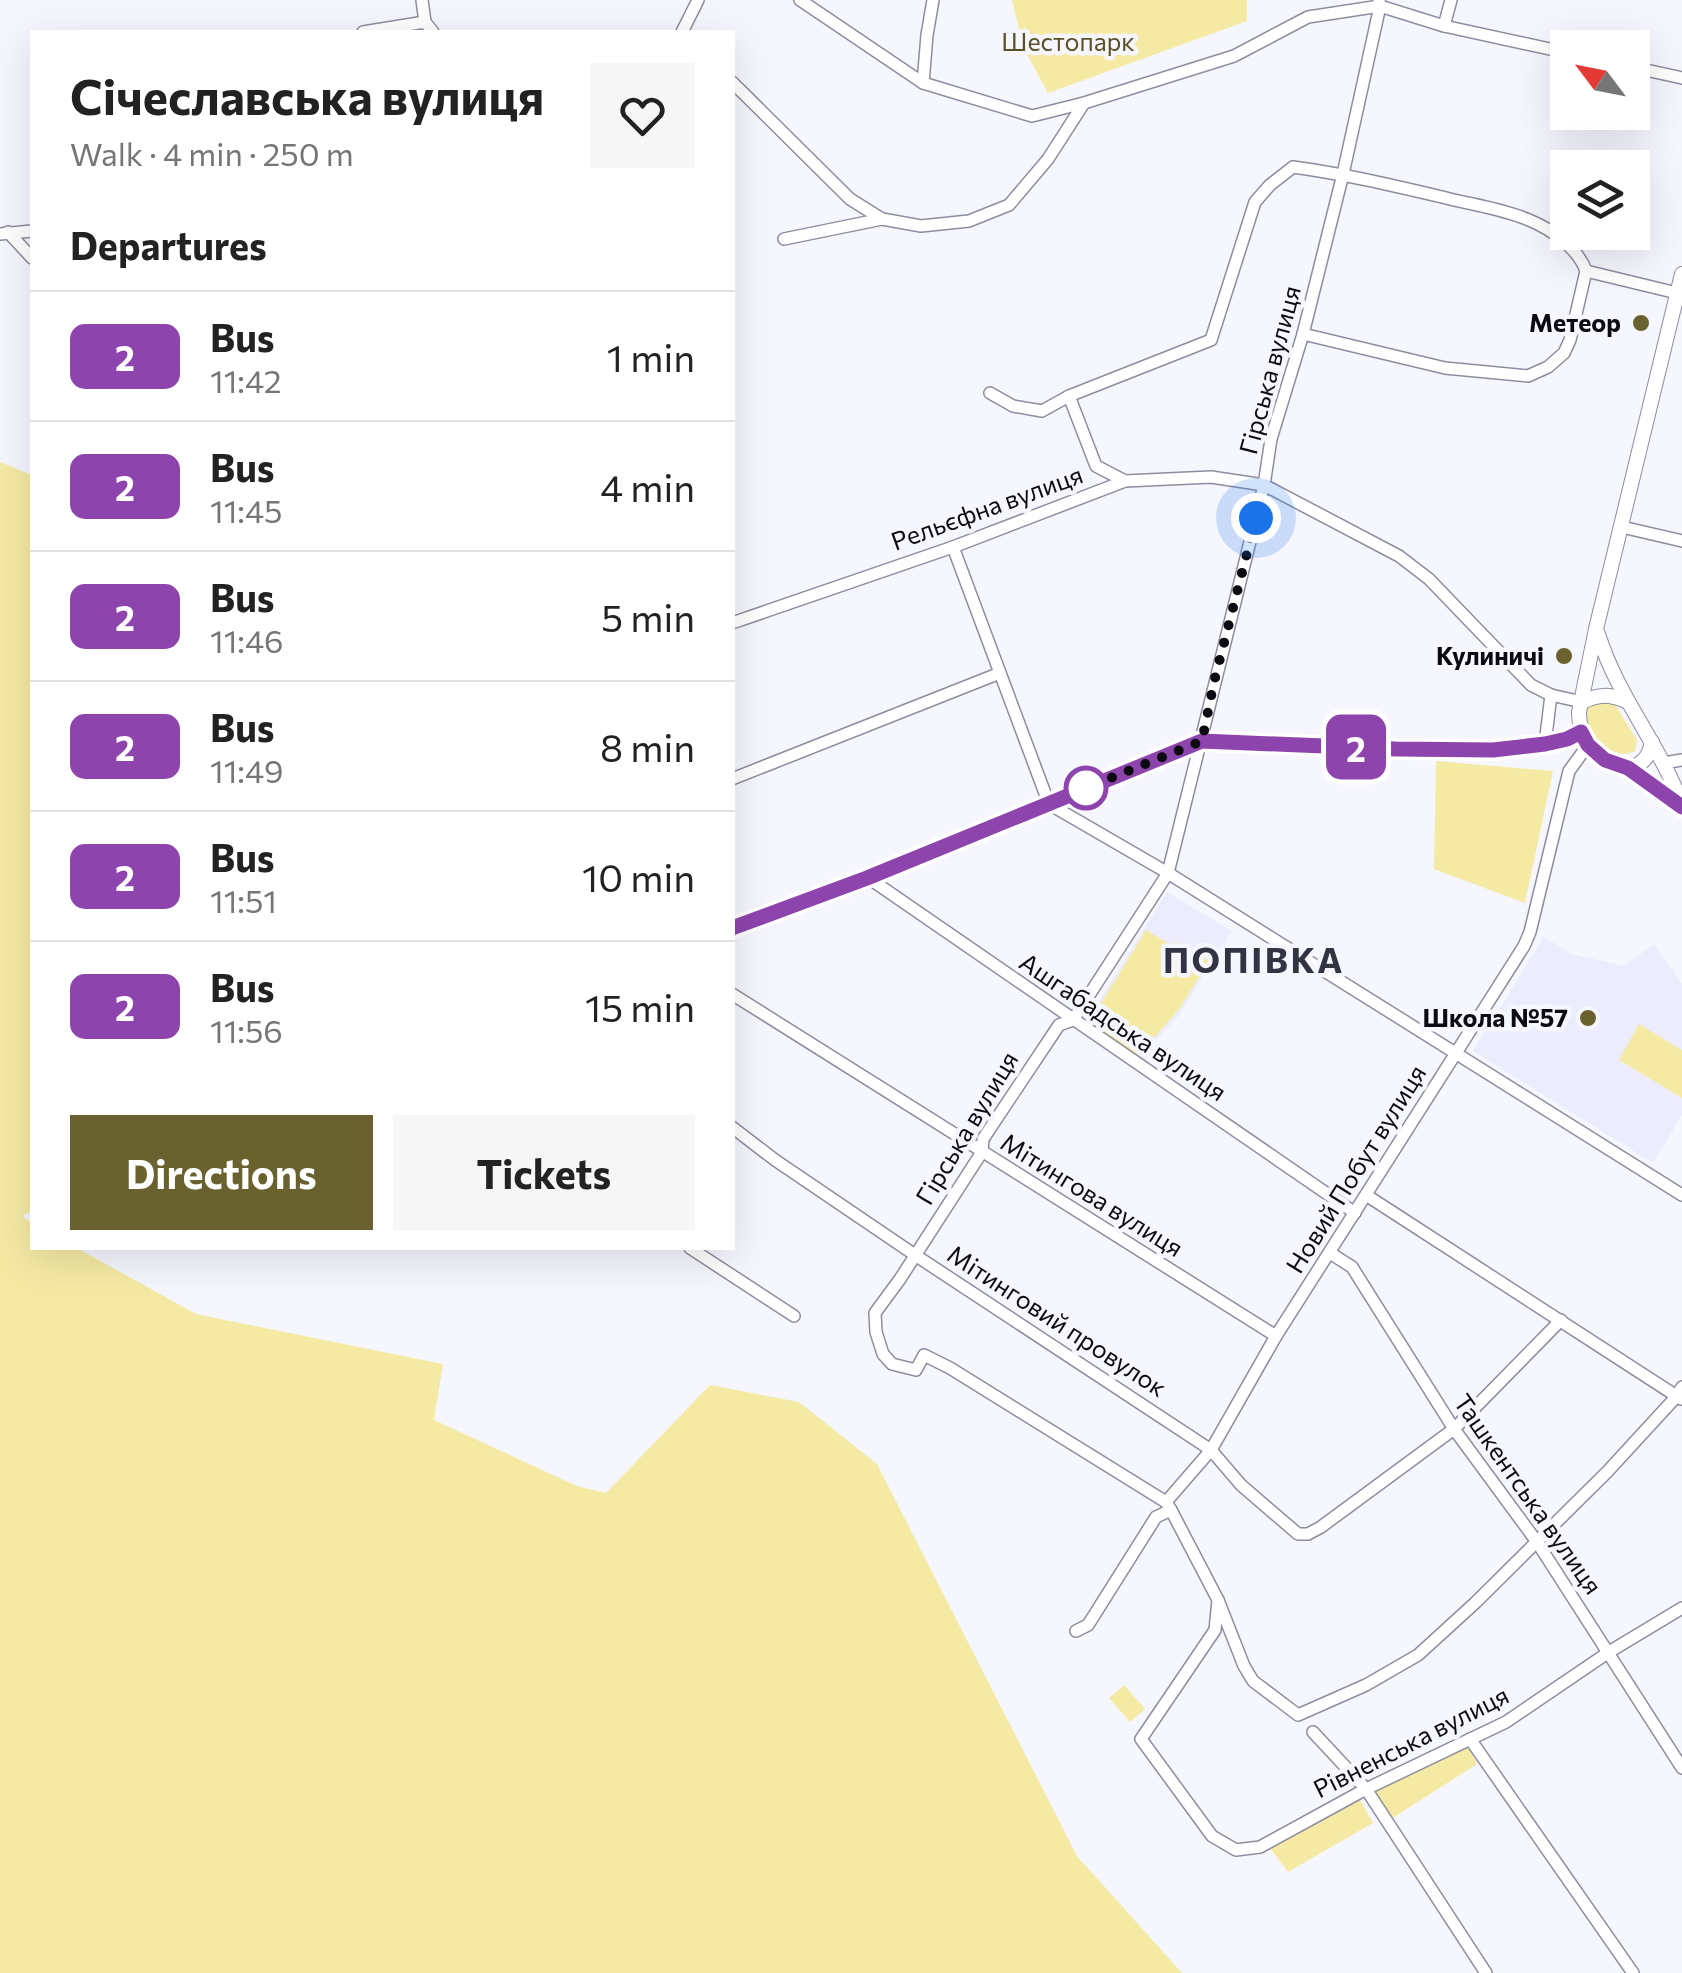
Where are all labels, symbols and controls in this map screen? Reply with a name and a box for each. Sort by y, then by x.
park label: Шестопарк [1001,26,1135,56]
north arrow [1550,30,1650,130]
map controls [1550,30,1650,250]
button: heart [590,63,695,168]
text: Січеславська вулиця [70,66,544,125]
text: Walk · 4 min · 250 m [70,133,354,173]
button: layers [1550,150,1650,250]
text: Departures [70,221,267,268]
street label: Гірська вулиця [1232,282,1306,457]
place label: Метеор [1529,307,1621,337]
marker: Метеор [1630,312,1652,334]
text: Bus [210,313,275,360]
text: 1 min [607,333,695,380]
text: 2 [115,335,135,378]
text: 11:42 [210,360,281,400]
text: Bus [210,443,275,490]
street label: Рельєфна вулиця [887,458,1087,556]
text: 4 min [600,463,695,510]
text: 2 [115,465,135,508]
text: 11:45 [210,490,283,530]
your location [1231,493,1281,543]
text: Bus [210,573,275,620]
text: 5 min [601,593,695,640]
text: 2 [115,595,135,638]
text: 11:46 [210,620,284,660]
place label: Кулиничі [1436,640,1544,670]
marker: Кулиничі [1553,645,1575,667]
text: Bus [210,703,275,750]
line badge: 2 [1324,714,1388,780]
text: 8 min [600,723,695,770]
text: 2 [115,725,135,768]
text: 2 [1346,726,1366,769]
text: 11:49 [210,750,284,790]
unlabelled marker [1065,767,1107,809]
text: Bus [210,833,275,880]
text: 10 min [582,853,695,900]
text: 2 [115,855,135,898]
text: 11:51 [210,880,277,920]
district label: ПОПІВКА [1163,937,1345,980]
street label: Ашгабадська вулиця [1015,946,1233,1106]
text: Bus [210,963,275,1010]
text: 15 min [585,983,695,1030]
text: 2 [115,985,135,1028]
place label: Школа №57 [1422,1002,1568,1032]
marker: Школа №57 [1577,1007,1599,1029]
text: 11:56 [210,1010,283,1050]
street label: Гірська вулиця [909,1046,1024,1209]
street label: Новий Побут вулиця [1279,1059,1431,1278]
button: Directions [70,1115,373,1230]
button: Tickets [393,1115,695,1230]
street label: Мітингова вулиця [996,1126,1189,1262]
street label: Мітинговий провулок [942,1238,1173,1402]
street label: Ташкентська вулиця [1448,1388,1609,1599]
street label: Рівненська вулиця [1308,1679,1513,1803]

